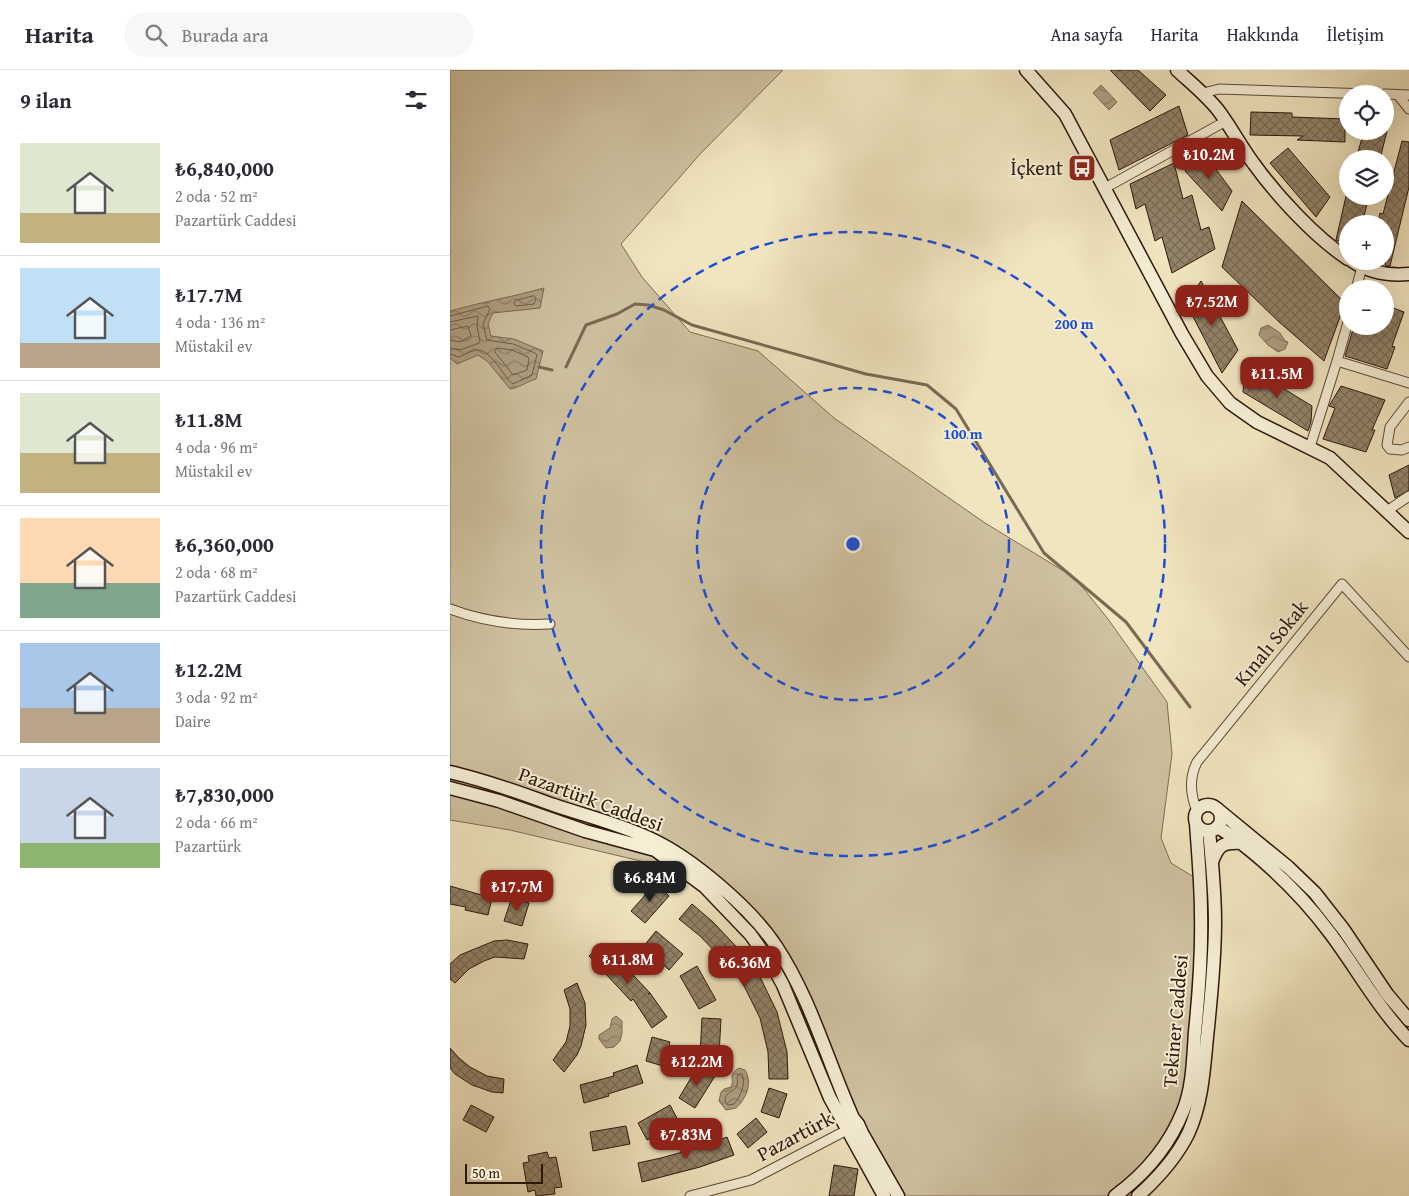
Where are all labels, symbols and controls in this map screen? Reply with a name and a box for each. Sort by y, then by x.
search box [124,12,474,57]
text: Harita [25,17,94,52]
icon: search [142,21,170,49]
text: Burada ara [182,21,268,49]
text: Ana sayfa [1050,21,1123,48]
text: Harita [1151,21,1199,48]
text: Hakkında [1227,21,1299,48]
text: İletişim [1327,21,1384,48]
text: 9 ilan [20,85,72,116]
map controls [1339,85,1394,335]
button: locate [1339,85,1394,140]
icon: filters [402,86,430,114]
pin: ₺10.2M [1168,138,1250,180]
text: ₺10.2M [1183,142,1235,166]
button: layers [1339,150,1394,205]
text: ₺6,840,000 [175,153,274,184]
place label: İçkent [1011,153,1063,182]
bus stop icon: İçkent [1067,153,1097,183]
icon: home [60,163,120,223]
text: 2 oda · 52 m² [175,184,258,208]
text: Pazartürk Caddesi [175,208,297,232]
button: + [1339,215,1394,270]
text: ₺17.7M [175,279,243,310]
button: − [1339,280,1394,335]
pin: ₺7.52M [1171,284,1253,327]
icon: home [60,288,120,348]
text: ₺7.52M [1186,289,1238,313]
text: 4 oda · 136 m² [175,310,265,334]
text: 200 m [1054,313,1094,334]
text: Müstakil ev [175,334,252,358]
pin: ₺11.5M [1236,356,1318,399]
text: ₺11.5M [1251,361,1303,385]
text: ₺11.8M [175,404,243,435]
icon: home [60,413,120,473]
text: 100 m [943,423,983,444]
text: 4 oda · 96 m² [175,435,258,459]
text: Müstakil ev [175,459,252,483]
text: ₺6,360,000 [175,529,274,560]
centre of rings [844,535,862,553]
icon: home [60,538,120,598]
text: 2 oda · 68 m² [175,560,258,584]
text: Pazartürk Caddesi [175,584,297,608]
street label: Kınalı Sokak [1227,593,1315,692]
text: ₺12.2M [175,654,243,685]
icon: home [60,663,120,723]
text: 3 oda · 92 m² [175,685,258,709]
text: Daire [175,709,211,733]
street label: Pazartürk Caddesi [515,759,668,838]
text: ₺7,830,000 [175,779,274,810]
icon: home [60,788,120,848]
text: 2 oda · 66 m² [175,810,258,834]
text: Pazartürk [175,834,241,858]
pin: ₺6.84M [609,860,691,903]
text: ₺6.84M [624,865,676,889]
pin: ₺17.7M [476,870,558,912]
text: ₺17.7M [491,874,543,898]
pin: ₺11.8M [587,942,669,985]
pin: ₺6.36M [704,946,786,988]
text: ₺11.8M [602,947,654,971]
text: ₺6.36M [719,950,771,974]
street label: Tekiner Caddesi [1154,953,1195,1089]
pin: ₺12.2M [656,1044,738,1087]
text: ₺12.2M [671,1049,723,1073]
street label: Pazartürk [751,1103,839,1168]
pin: ₺7.83M [645,1118,727,1160]
text: ₺7.83M [660,1122,712,1146]
scale bar [465,1161,542,1184]
text: 50 m [472,1163,500,1183]

